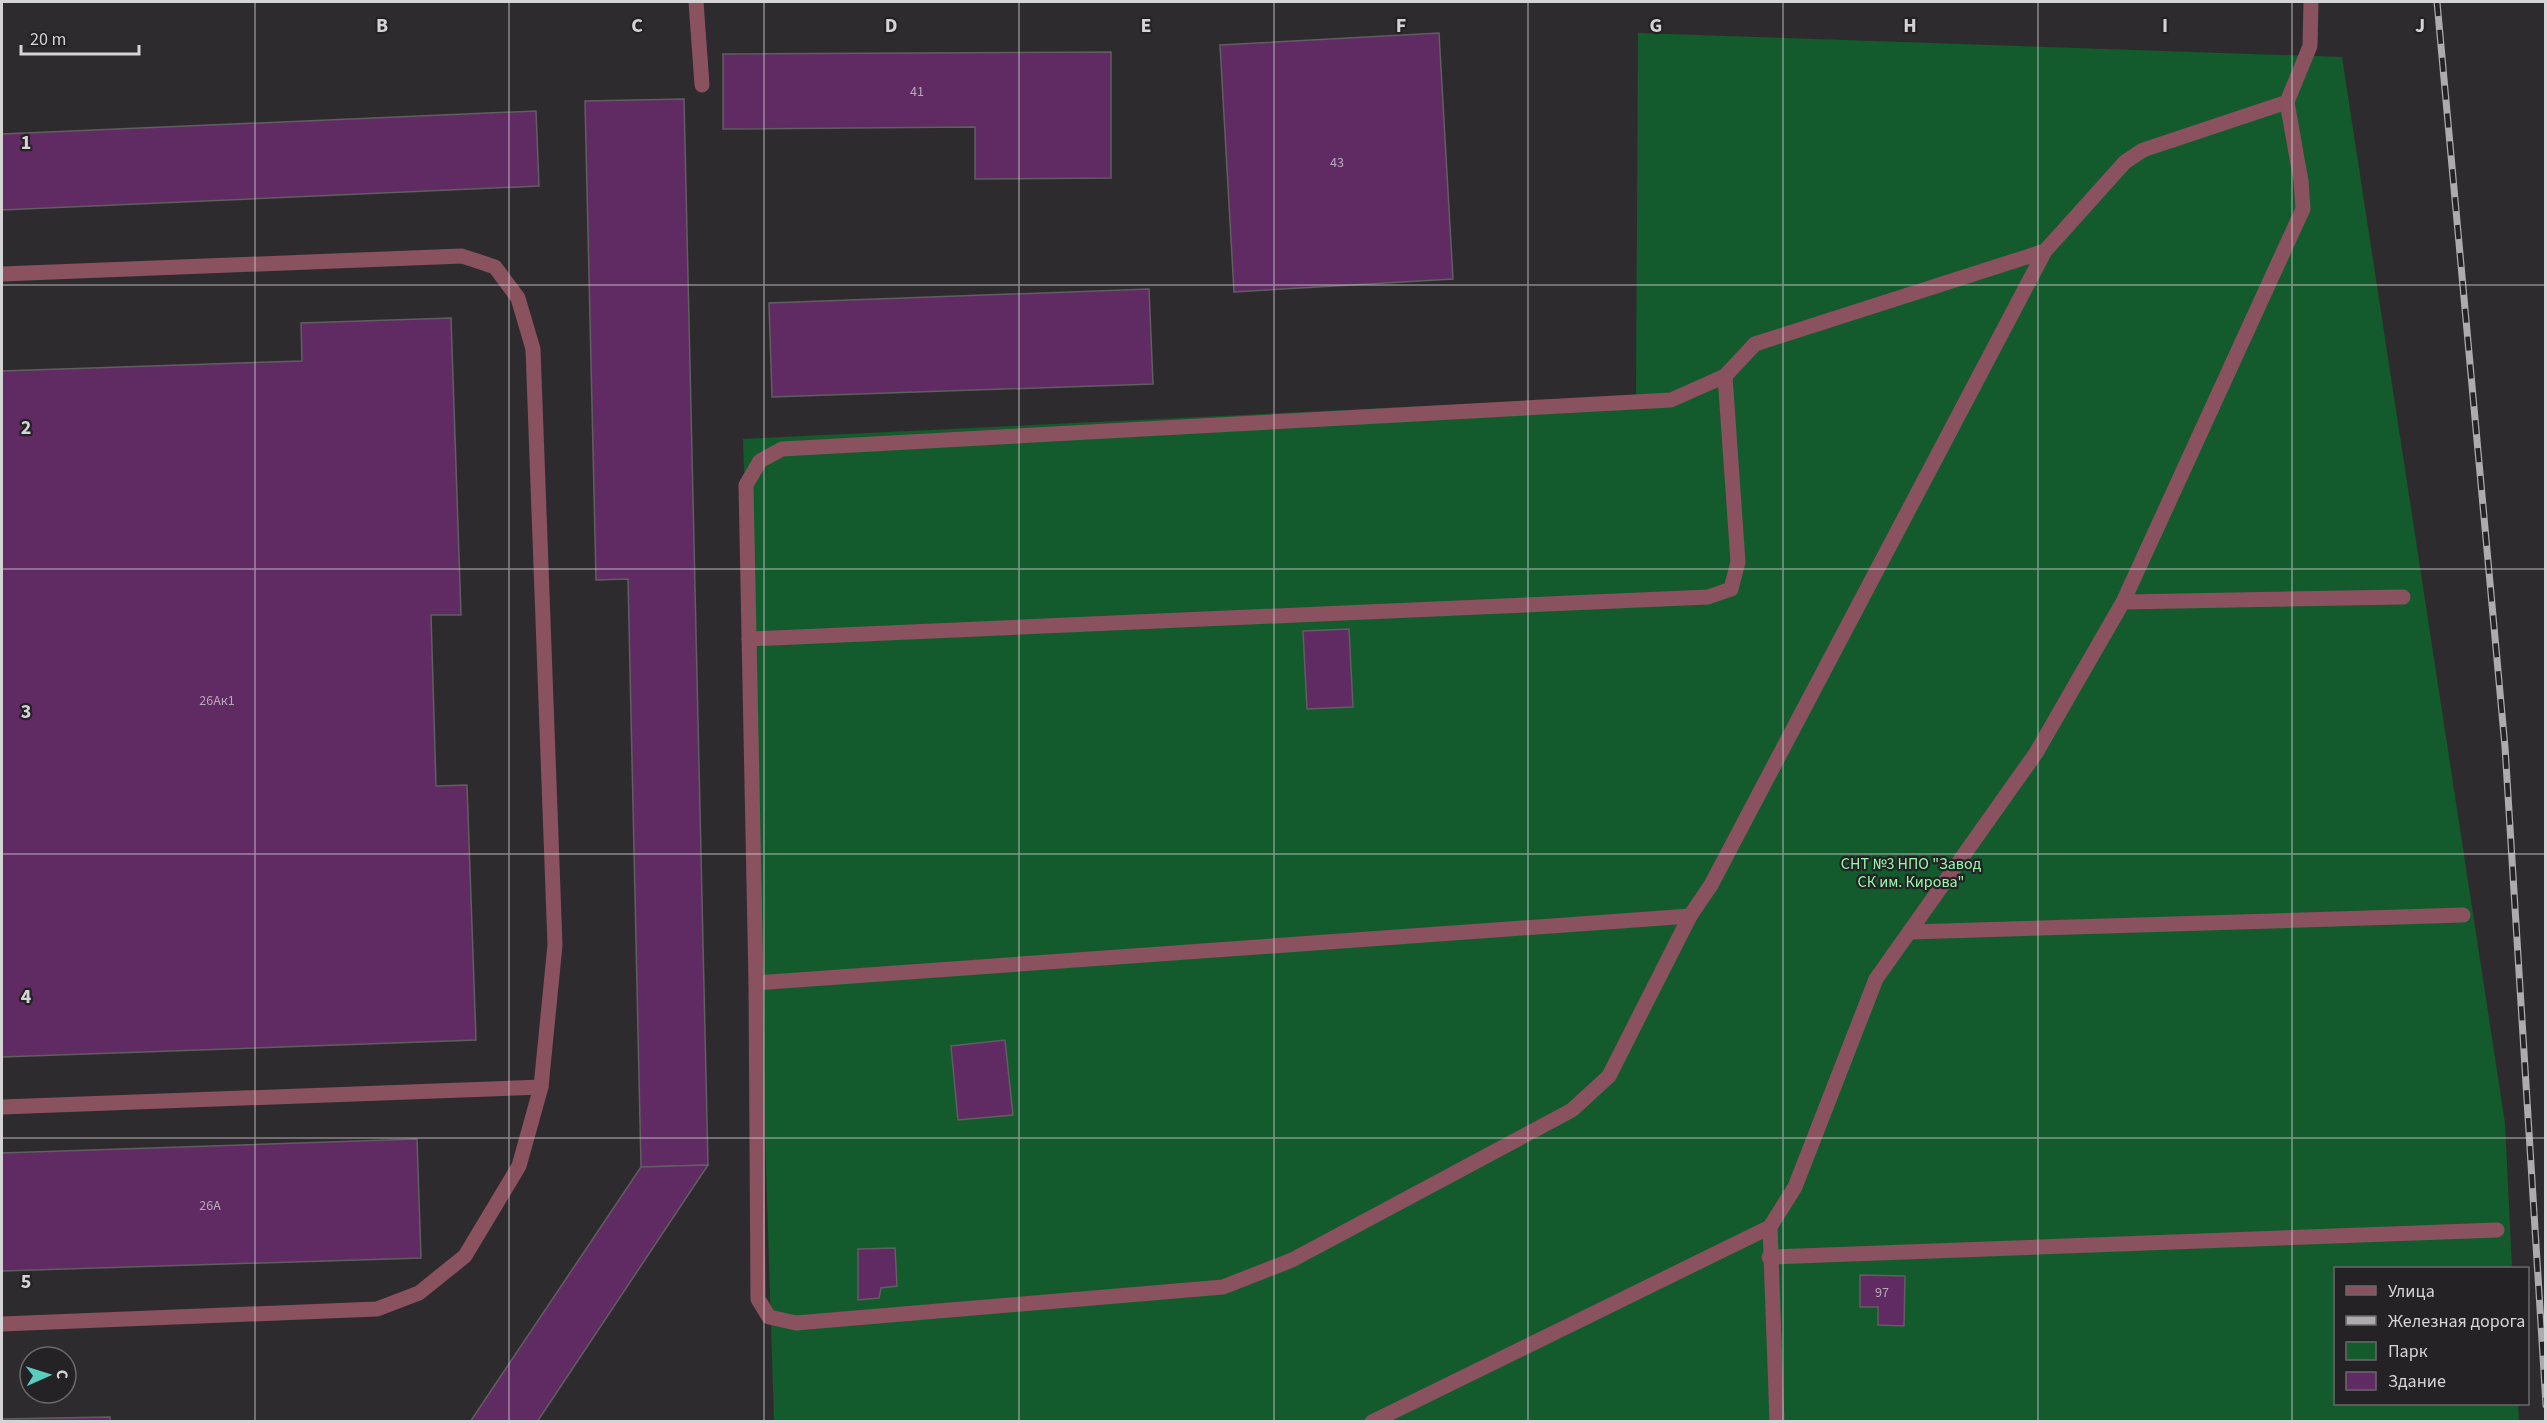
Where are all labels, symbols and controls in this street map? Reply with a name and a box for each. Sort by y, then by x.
text: B [376,12,388,40]
text: C [631,12,643,40]
text: D [885,12,897,40]
text: E [1141,12,1151,40]
text: F [1396,12,1406,40]
text: G [1650,12,1662,40]
text: H [1903,12,1917,40]
text: I [2162,12,2168,40]
text: J [2415,12,2425,40]
scale bar [21,18,140,56]
text: 20 m [30,27,66,52]
house number: 41 [910,82,924,102]
text: 1 [21,129,31,157]
house number: 43 [1330,153,1344,173]
text: 2 [21,414,31,442]
house number: 26Ак1 [199,691,235,711]
text: 3 [21,698,31,726]
park label: СНТ №3 НПО "Завод СК им. Кирова" [1841,853,1982,893]
text: 4 [21,983,32,1011]
house number: 26А [199,1196,221,1216]
legend [2334,1267,2529,1405]
text: 5 [21,1268,31,1296]
text: Улица [2388,1279,2435,1304]
house number: 97 [1875,1283,1889,1303]
text: Железная дорога [2388,1309,2525,1334]
text: Парк [2388,1339,2428,1364]
north arrow [18,1345,78,1405]
text: С [51,1369,73,1379]
text: Здание [2388,1369,2446,1394]

